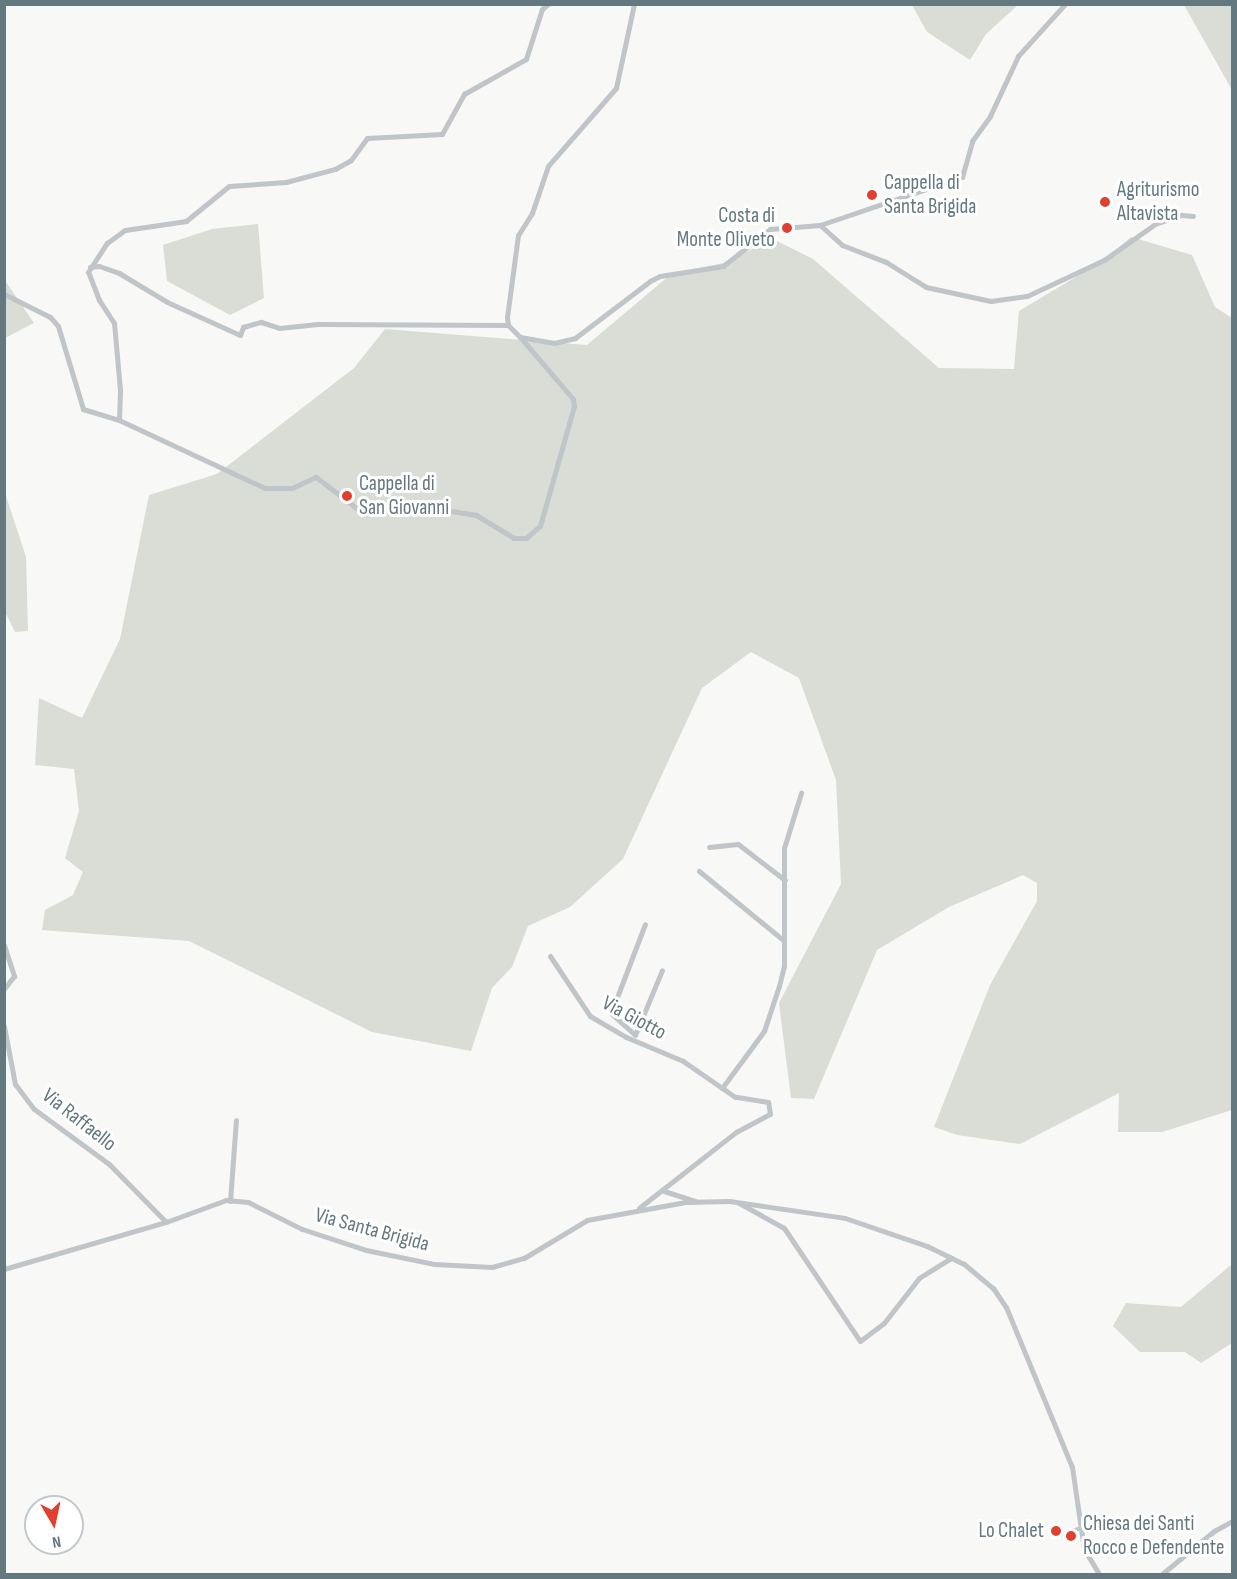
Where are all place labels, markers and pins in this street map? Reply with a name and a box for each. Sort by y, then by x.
place label: Cappella di Santa Brigida [884,170,976,220]
place label: Agriturismo Altavista [1117,177,1199,227]
marker: Cappella di Santa Brigida [865,188,879,202]
marker: Agriturismo Altavista [1098,195,1112,209]
place label: Costa di Monte Oliveto [677,203,775,253]
marker: Costa di Monte Oliveto [780,221,794,235]
place label: Cappella di San Giovanni [359,471,449,521]
marker: Cappella di San Giovanni [340,489,354,503]
place label: Chiesa dei Santi Rocco e Defendente [1083,1511,1224,1561]
place label: Lo Chalet [978,1518,1044,1544]
marker: Lo Chalet [1049,1524,1063,1538]
marker: Chiesa dei Santi Rocco e Defendente [1064,1529,1078,1543]

